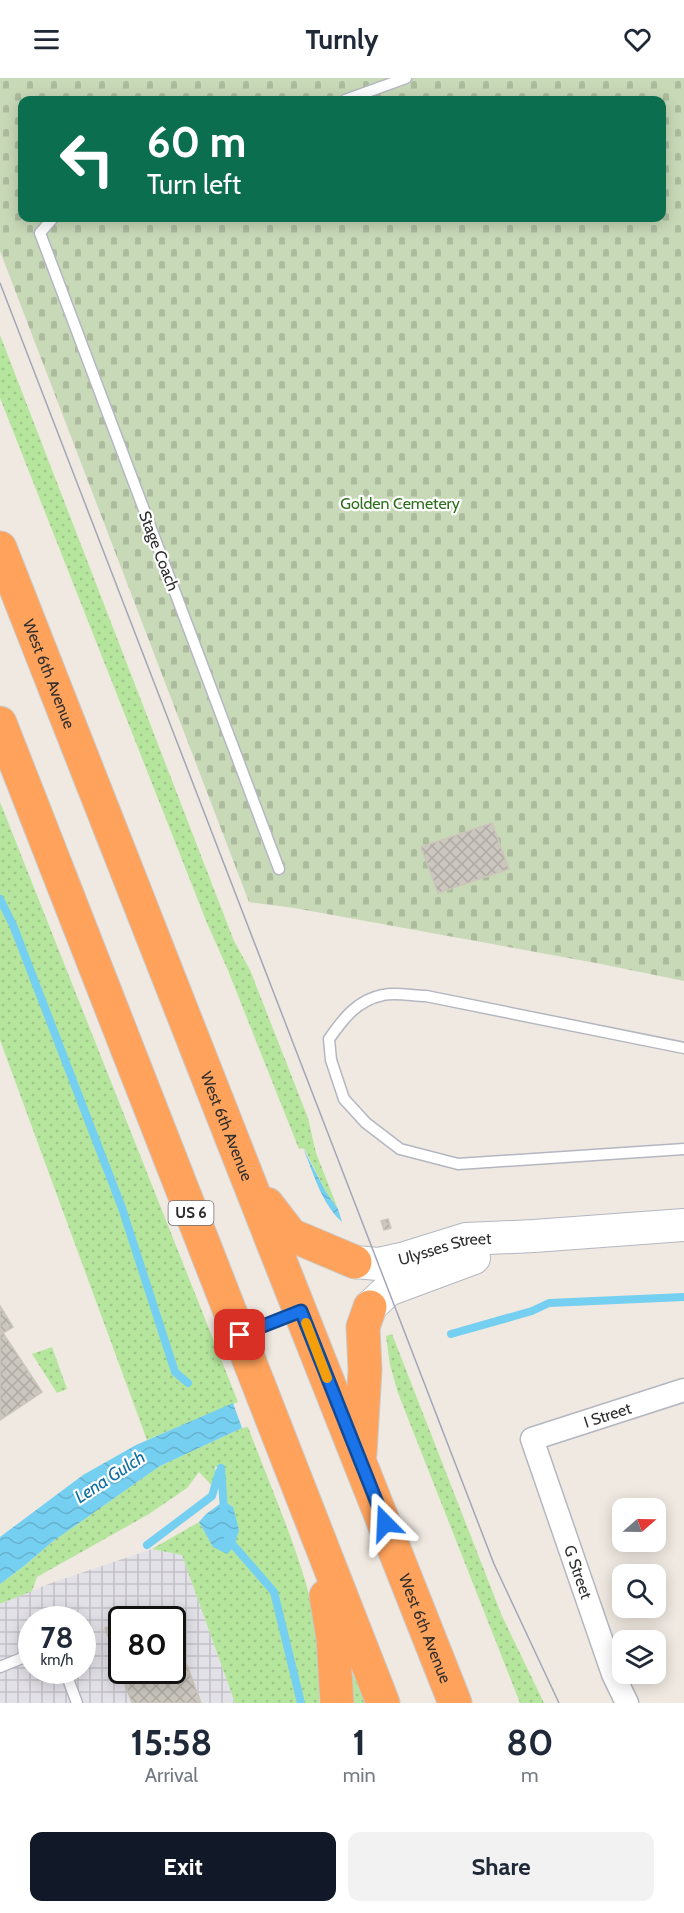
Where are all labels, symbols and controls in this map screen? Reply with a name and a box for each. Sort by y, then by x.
icon: menu [30,23,63,56]
text: Turnly [306,23,378,56]
icon: heart [621,23,654,56]
text: 60 m [147,116,246,168]
icon: left [48,120,126,198]
text: Turn left [147,168,241,201]
park label: Golden Cemetery [340,494,460,513]
street label: Stage Coach [135,508,183,594]
street label: West 6th Avenue [19,616,79,731]
street label: West 6th Avenue [197,1069,257,1183]
road number: US 6 [168,1201,213,1225]
street label: Ulysses Street [396,1228,492,1269]
pin [214,1309,265,1360]
icon: arrive [223,1318,256,1351]
street label: I Street [581,1398,634,1431]
water label: Lena Gulch [71,1446,149,1508]
position arrow [353,1491,417,1555]
north arrow [612,1498,666,1552]
map controls [612,1498,666,1684]
street label: G Street [560,1543,596,1602]
button: search [612,1564,666,1618]
street label: West 6th Avenue [395,1571,456,1686]
speed limit sign: 80 [108,1606,186,1684]
text: 78 [40,1619,74,1656]
button: layers [612,1630,666,1684]
text: km/h [41,1651,73,1669]
text: 15:58 [131,1720,212,1764]
text: 1 [353,1720,366,1764]
text: 80 [506,1720,553,1764]
text: Arrival [145,1763,198,1787]
text: min [343,1763,376,1787]
text: m [521,1763,539,1787]
button: Exit [30,1832,336,1901]
button: Share [348,1832,654,1901]

